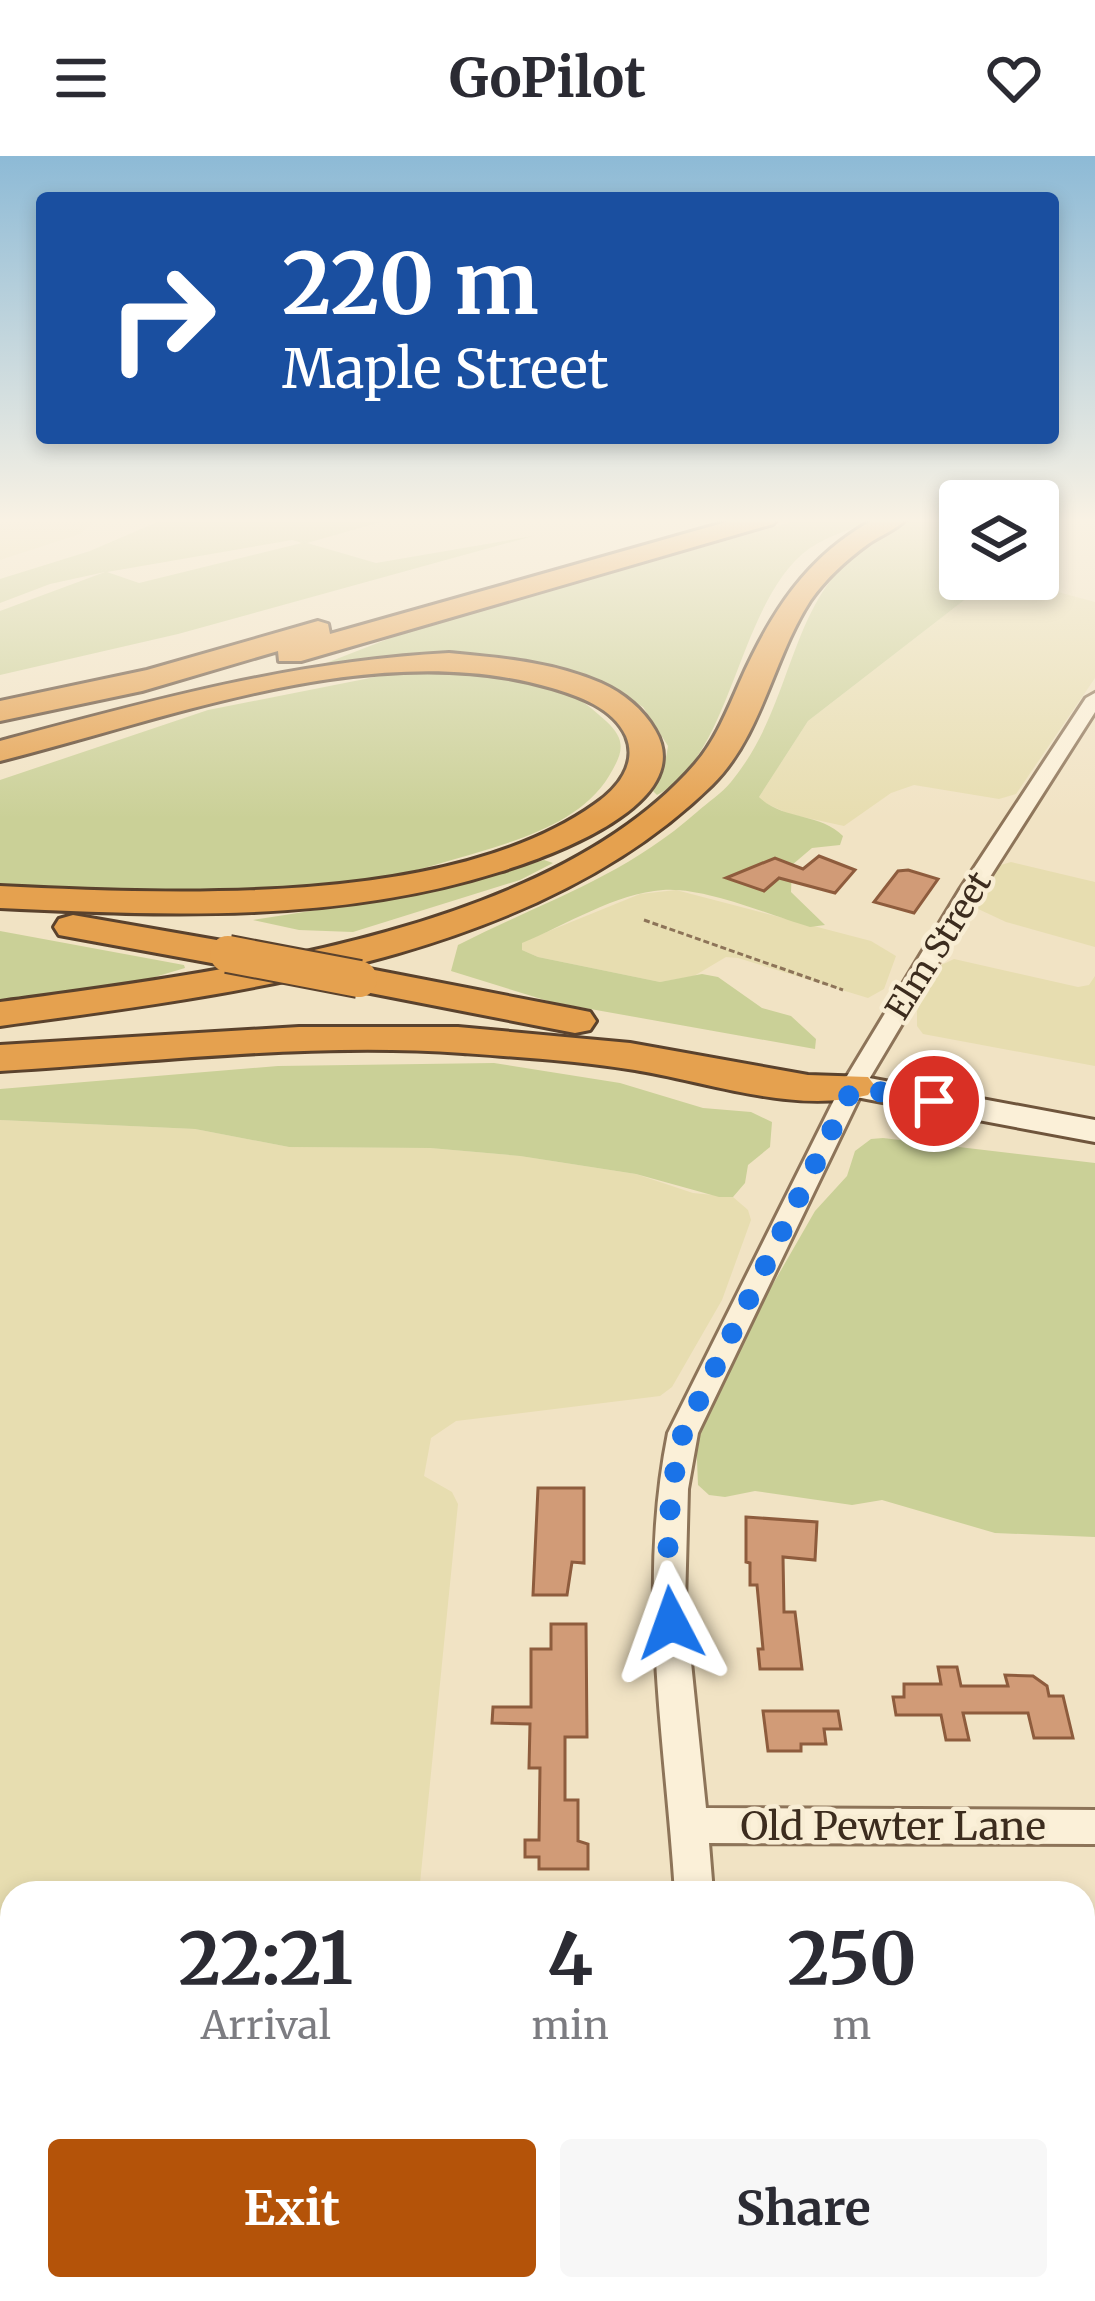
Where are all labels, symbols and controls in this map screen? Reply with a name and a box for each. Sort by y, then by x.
text: GoPilot [449,44,646,112]
icon: menu [48,45,114,111]
icon: heart [981,45,1047,111]
text: 220 m [282,231,539,337]
icon: right [84,240,240,396]
text: Maple Street [282,335,609,403]
map controls [939,480,1059,600]
button: layers [939,480,1059,600]
street label: Elm Street [877,864,1000,1027]
pin [883,1050,985,1152]
icon: arrive [901,1068,967,1134]
position arrow [608,1560,734,1686]
street label: Old Pewter Lane [740,1802,1046,1851]
text: 22:21 [178,1913,353,2004]
text: 4 [547,1913,593,2004]
text: 250 [787,1913,917,2004]
text: Arrival [201,2001,331,2050]
text: min [532,2001,609,2050]
text: m [833,2001,871,2050]
button: Exit [48,2139,536,2277]
button: Share [560,2139,1047,2277]

